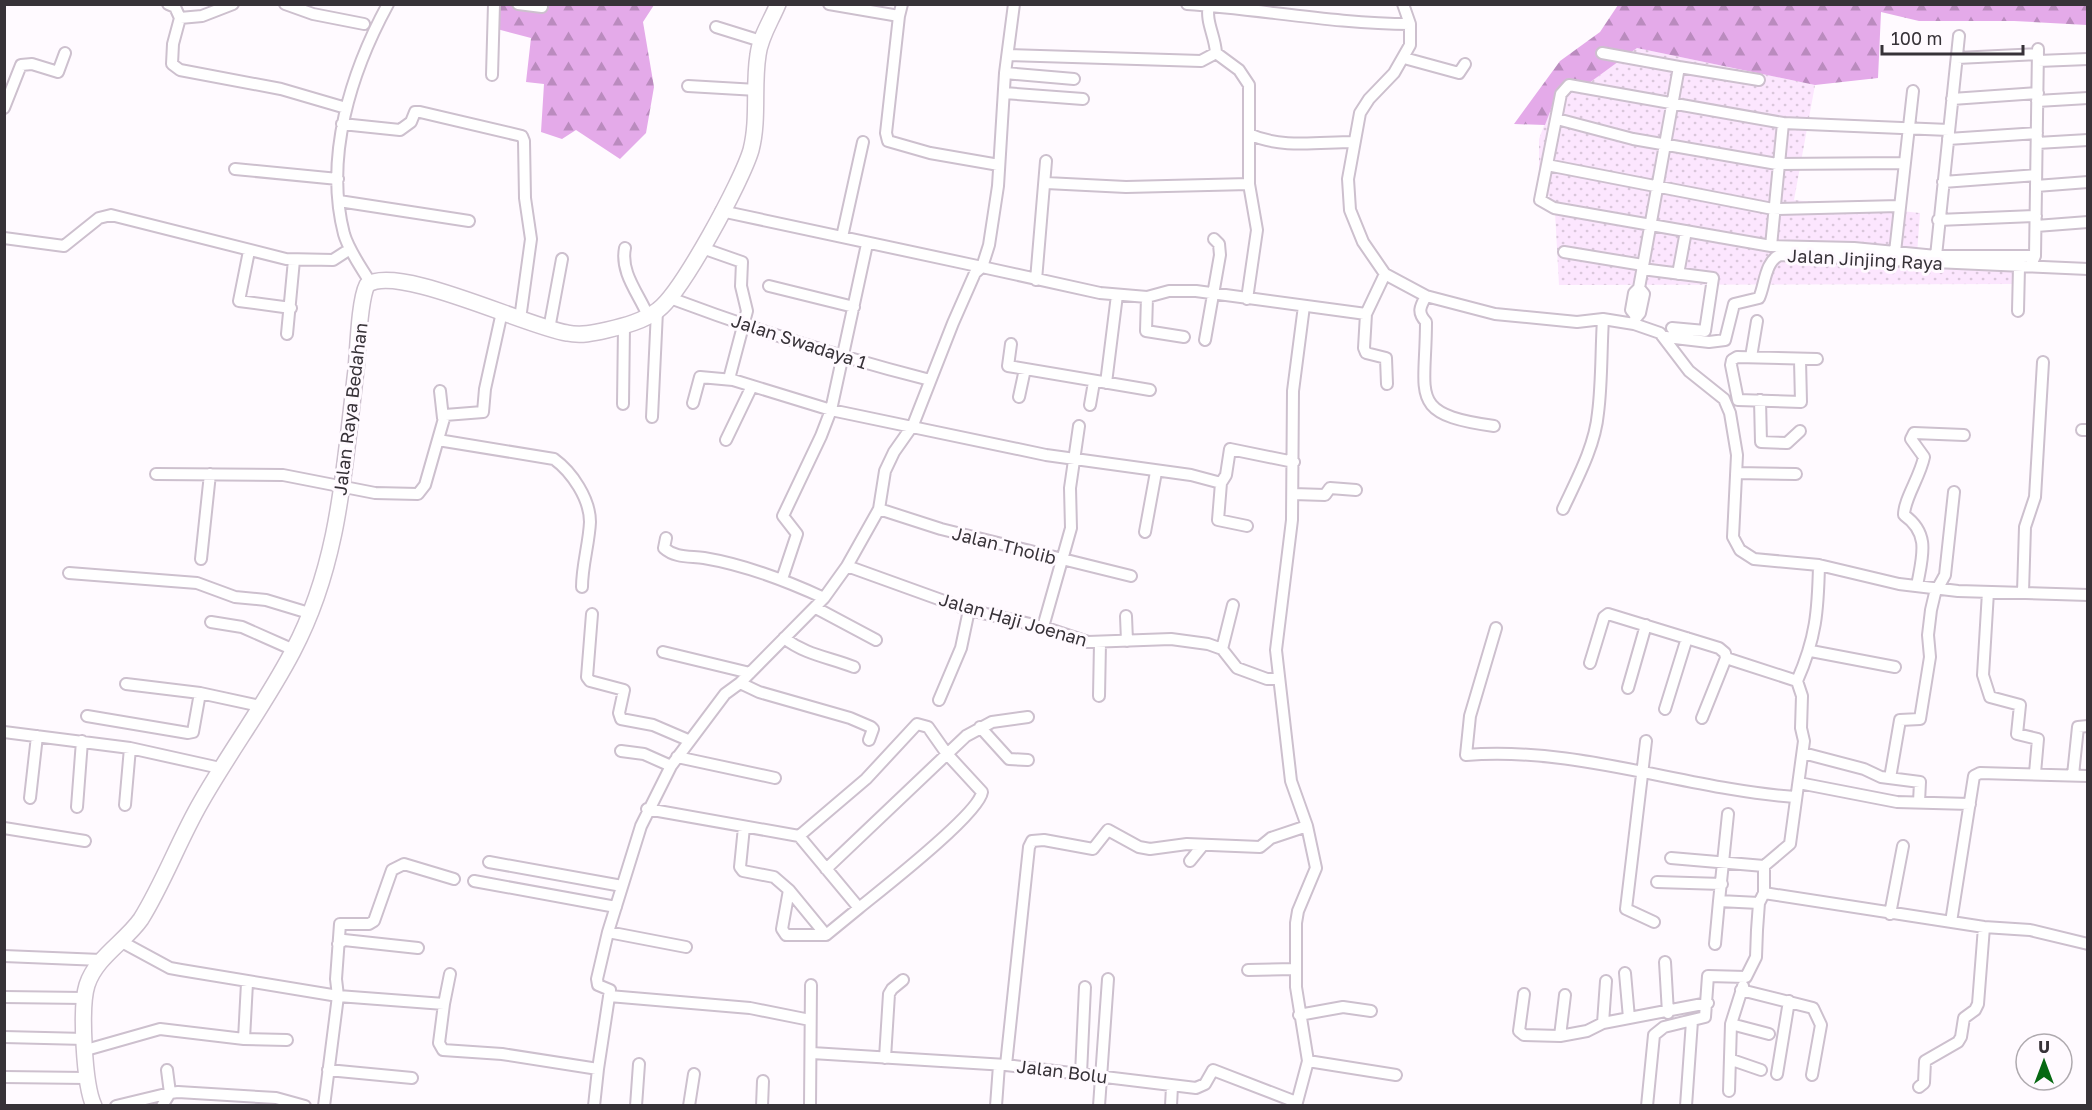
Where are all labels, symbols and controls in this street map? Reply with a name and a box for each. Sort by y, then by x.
scale bar [1882,18,2023,56]
text: 100 m [1891,27,1942,49]
street label: Jalan Jinjing Raya [1787,244,1943,274]
street label: Jalan Swadaya 1 [729,309,870,373]
street label: Jalan Raya Bedahan [328,321,372,496]
street label: Jalan Tholib [950,521,1058,569]
street label: Jalan Haji Joenan [937,587,1090,651]
north arrow [2014,1032,2074,1092]
text: U [2038,1037,2050,1057]
street label: Jalan Bolu [1016,1055,1109,1087]

